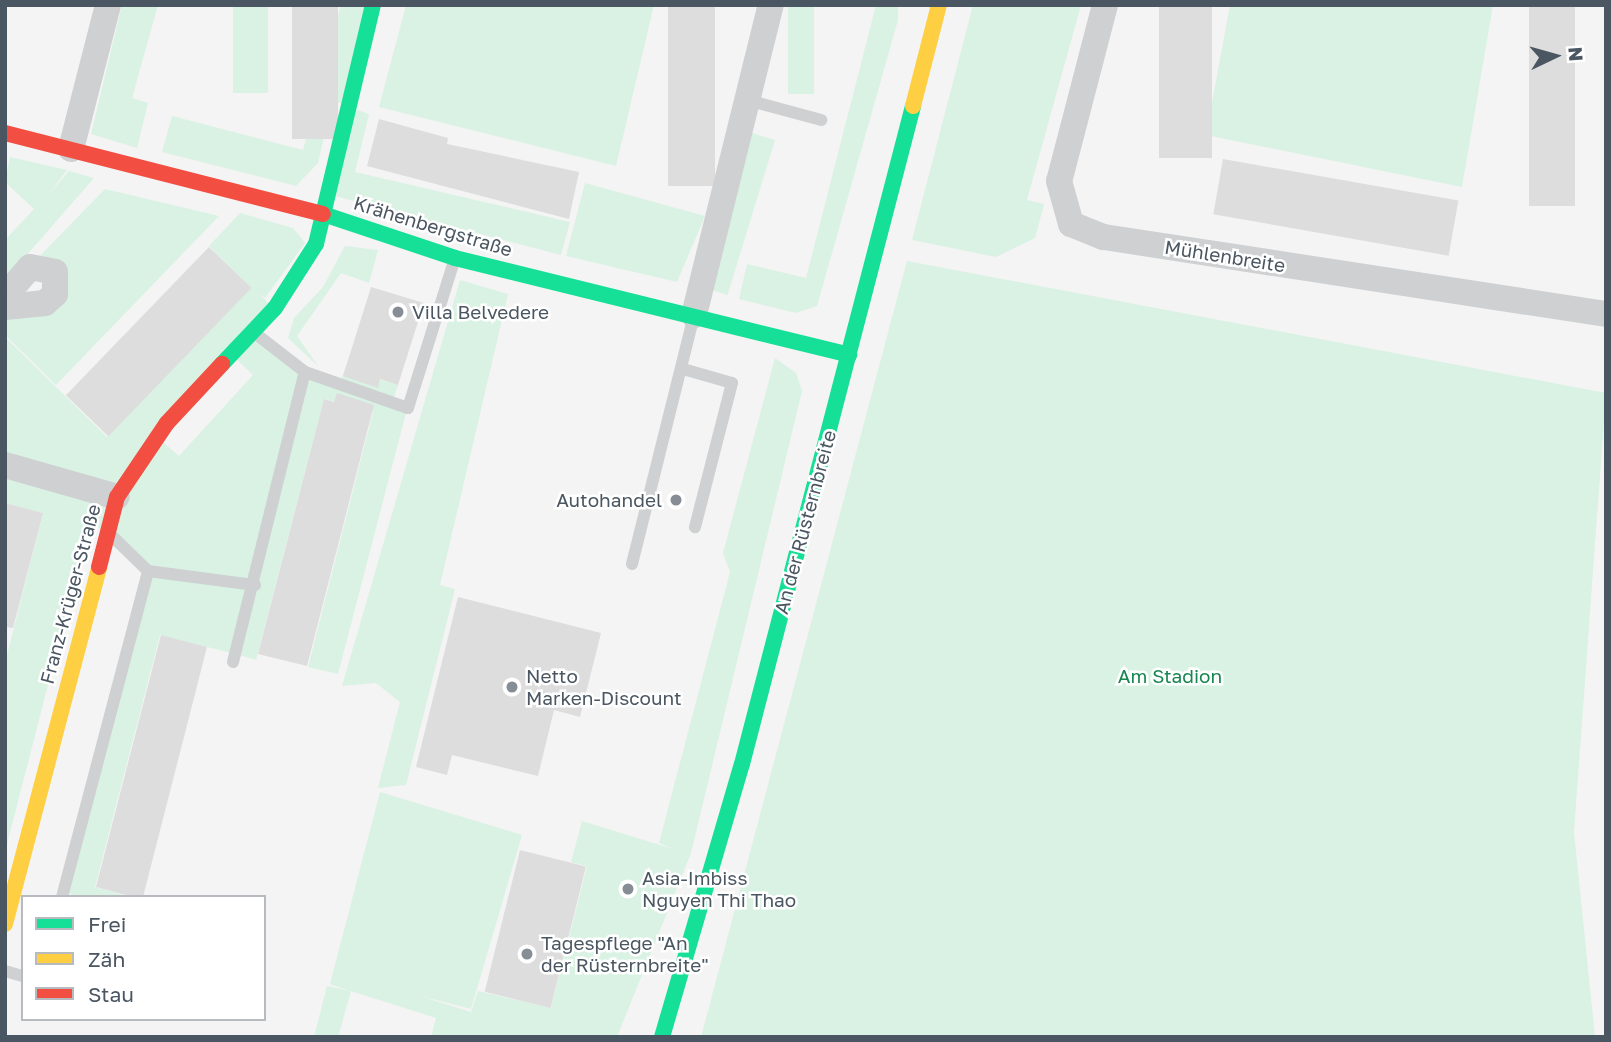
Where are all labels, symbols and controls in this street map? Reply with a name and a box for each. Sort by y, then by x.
north arrow [1520,21,1590,91]
text: N [1564,46,1589,62]
street label: Krähenbergstraße [351,191,515,261]
street label: Mühlenbreite [1163,235,1287,277]
place label: Villa Belvedere [412,301,549,323]
marker: Villa Belvedere [390,304,406,320]
street label: An der Rüsternbreite [769,428,841,616]
place label: Autohandel [556,489,662,511]
marker: Autohandel [668,492,684,508]
street label: Franz-Krüger-Straße [35,502,105,686]
place label: Netto Marken-Discount [526,665,682,709]
park label: Am Stadion [1118,665,1222,687]
marker: Netto Marken-Discount [504,679,520,695]
place label: Asia-Imbiss Nguyen Thi Thao [642,867,796,911]
marker: Asia-Imbiss Nguyen Thi Thao [620,881,636,897]
legend [21,895,266,1021]
text: Frei [88,911,126,937]
place label: Tagespflege "An der Rüsternbreite" [541,932,709,976]
text: Zäh [88,946,125,972]
marker: Tagespflege "An der Rüsternbreite" [519,946,535,962]
text: Stau [88,981,134,1007]

